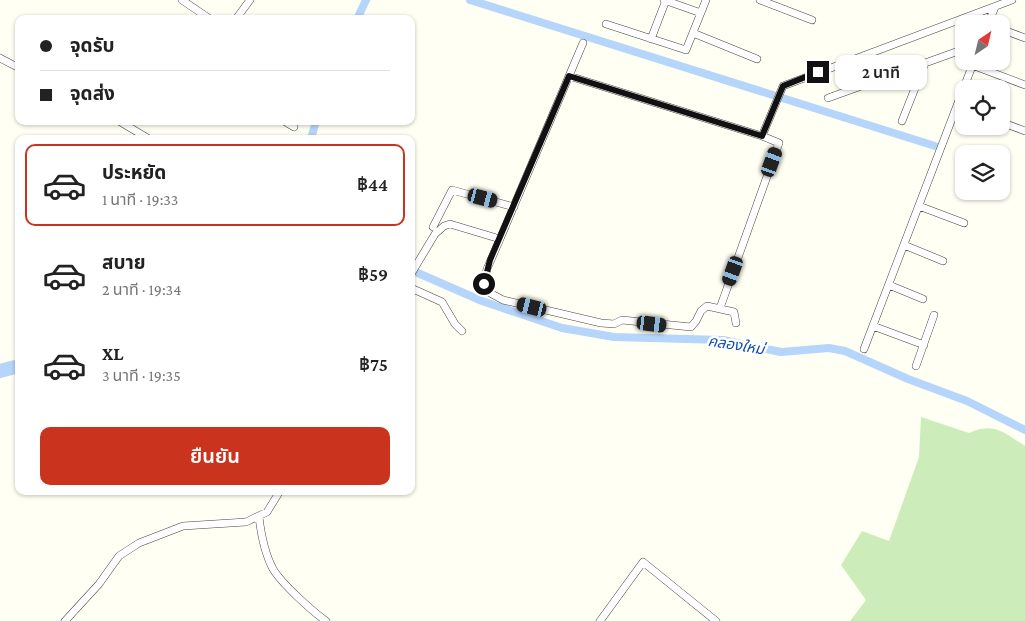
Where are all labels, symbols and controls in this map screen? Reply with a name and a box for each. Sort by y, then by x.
north arrow [955,15,1010,70]
map controls [955,15,1010,200]
text: จุดรับ [70,35,115,56]
callout: 2 นาที [836,54,928,90]
route end [807,61,829,83]
text: 2 นาที [862,64,900,81]
button: locate [955,80,1010,135]
text: จุดส่ง [70,83,115,104]
car [759,145,784,179]
button: layers [955,145,1010,200]
text: ประหยัด [102,162,166,183]
icon: car [42,163,87,208]
text: ฿44 [357,174,388,195]
car [466,187,499,209]
text: 1 นาที · 19:33 [102,191,178,208]
text: สบาย [102,252,146,273]
icon: car [42,253,87,298]
car [720,254,745,288]
text: ฿59 [358,264,388,285]
route start [473,273,495,295]
text: 2 นาที · 19:34 [102,281,181,298]
car [515,296,548,318]
car [636,315,667,333]
water label: คลองใหม่ [707,333,767,358]
icon: car [42,343,87,388]
text: XL [102,343,124,364]
text: ฿75 [359,354,388,375]
text: 3 นาที · 19:35 [102,367,181,384]
button: ยืนยัน [40,427,390,485]

